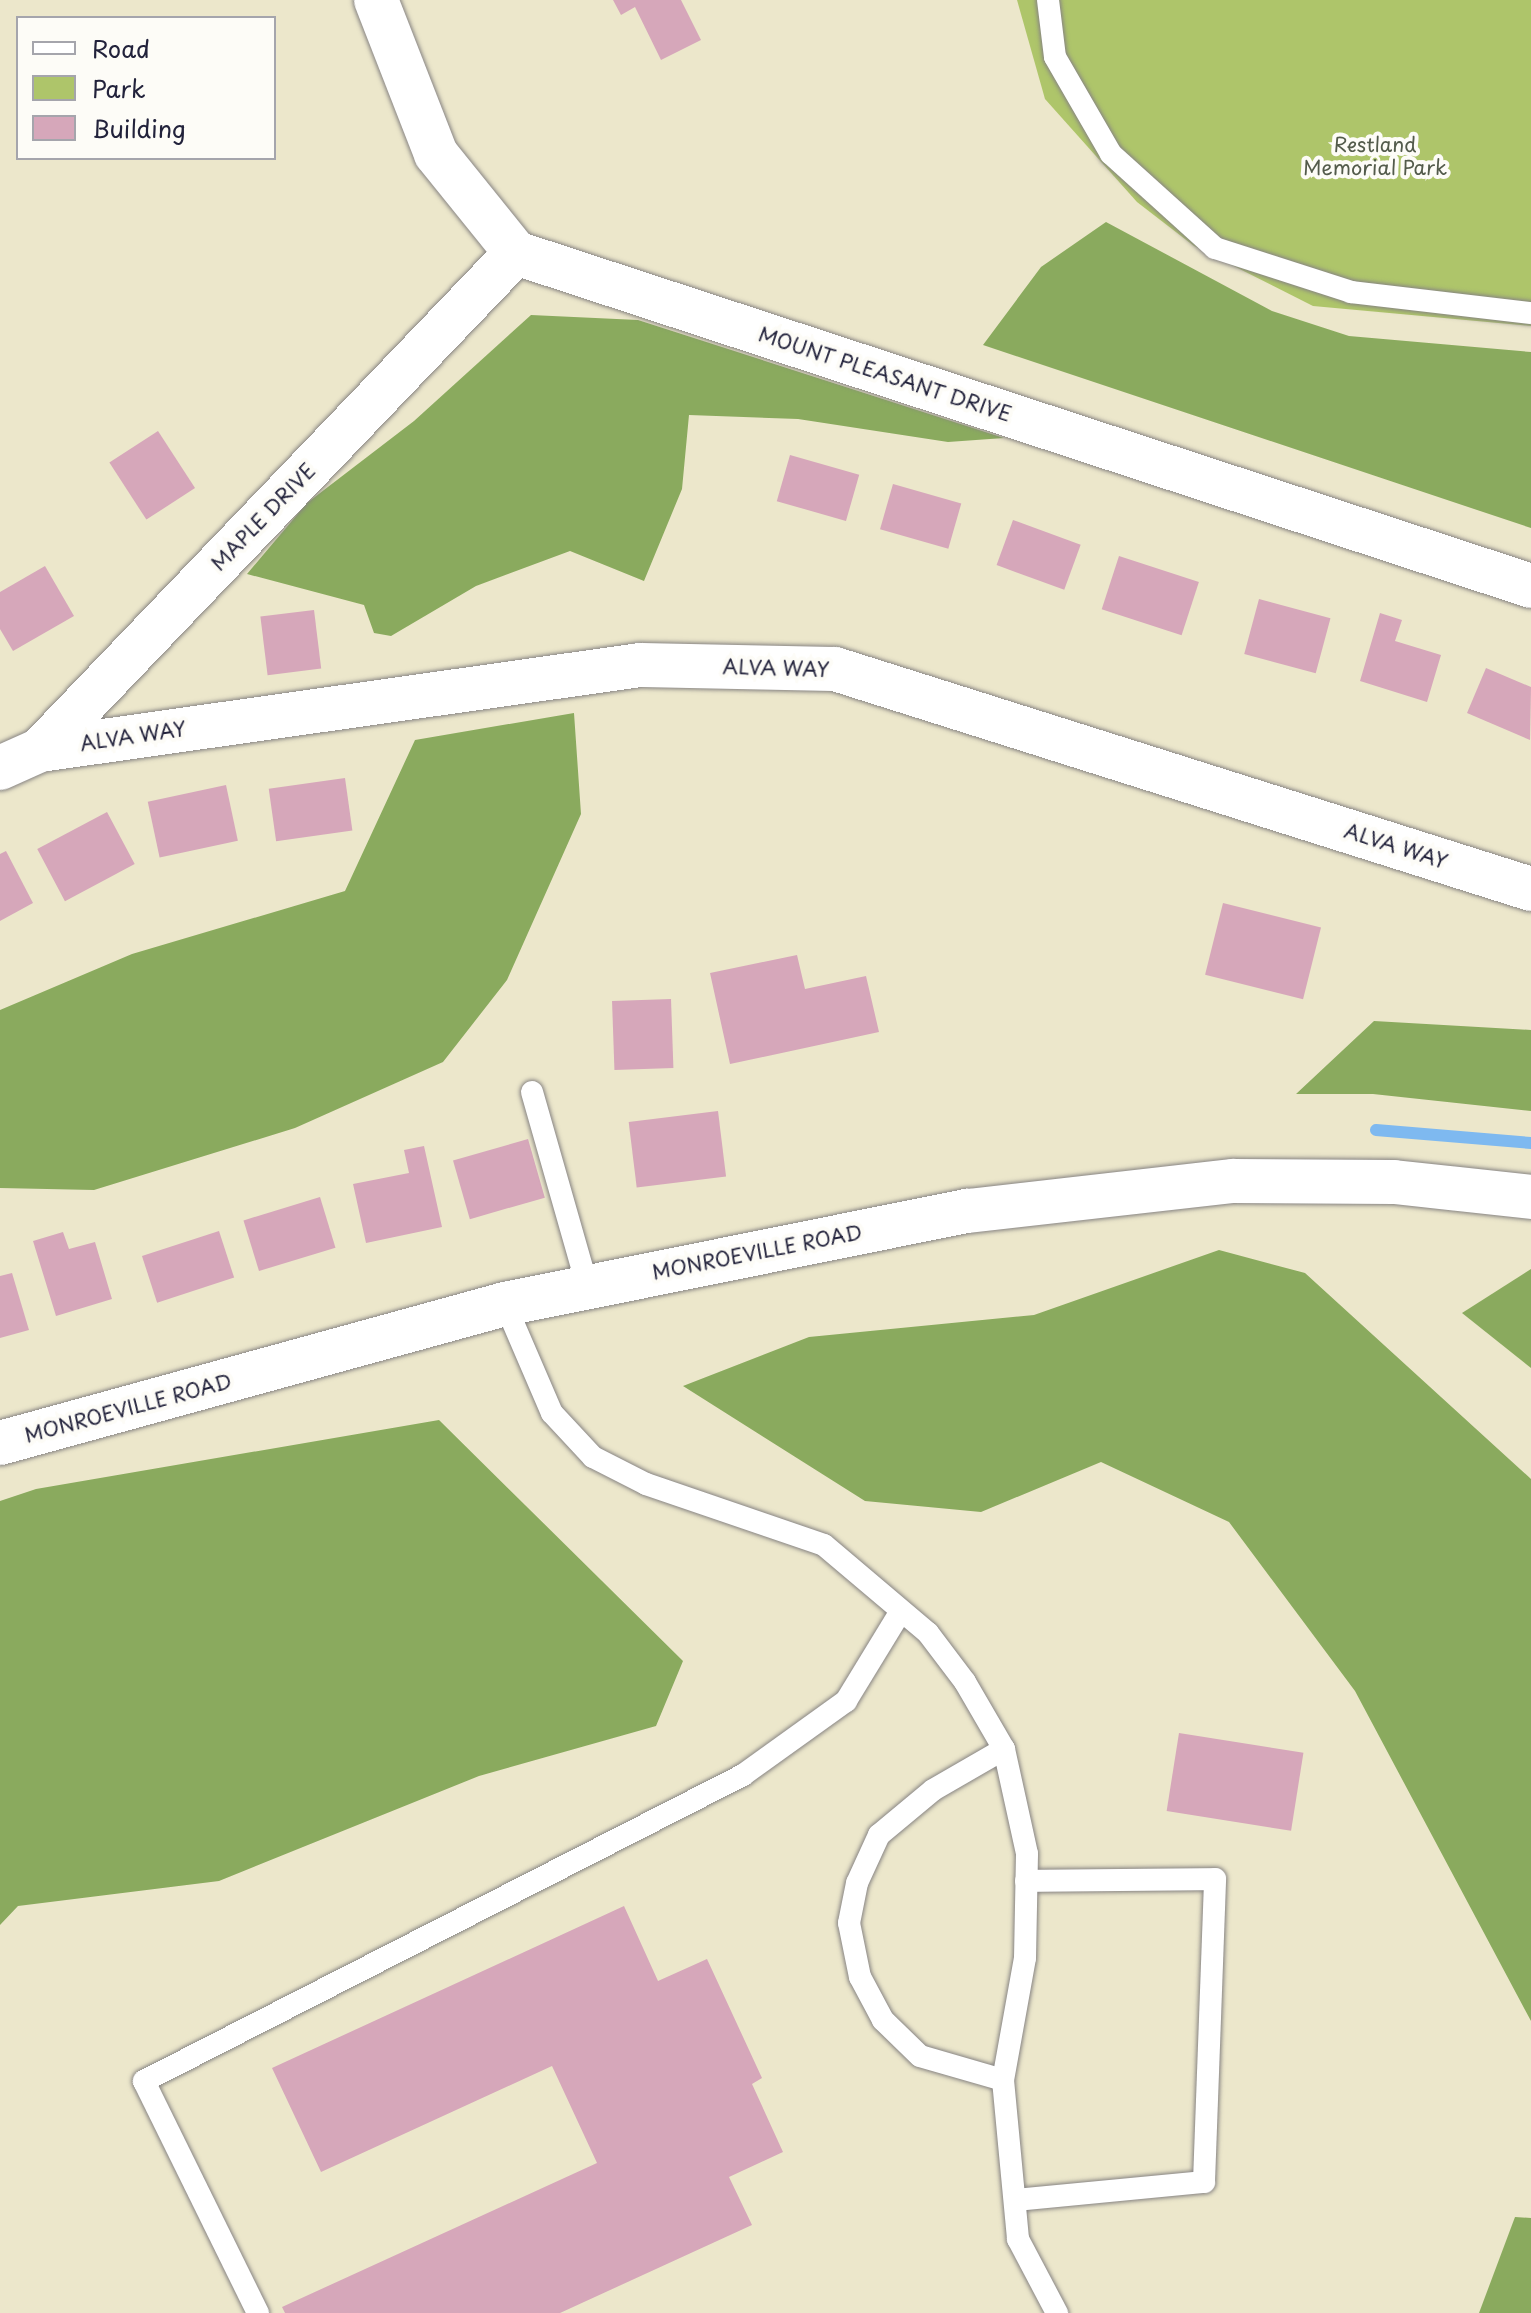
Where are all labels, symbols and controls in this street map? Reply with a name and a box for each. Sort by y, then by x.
legend [16,16,276,160]
text: Road [92,30,150,66]
text: Park [92,70,146,106]
text: Building [92,110,186,146]
park label: Restland Memorial Park [1303,132,1447,179]
street label: MOUNT PLEASANT DRIVE [756,322,1014,426]
street label: MAPLE DRIVE [206,459,320,575]
street label: ALVA WAY [722,654,830,682]
street label: ALVA WAY [78,717,188,755]
street label: ALVA WAY [1341,818,1451,874]
street label: MONROEVILLE ROAD [649,1220,865,1284]
street label: MONROEVILLE ROAD [21,1369,235,1447]

